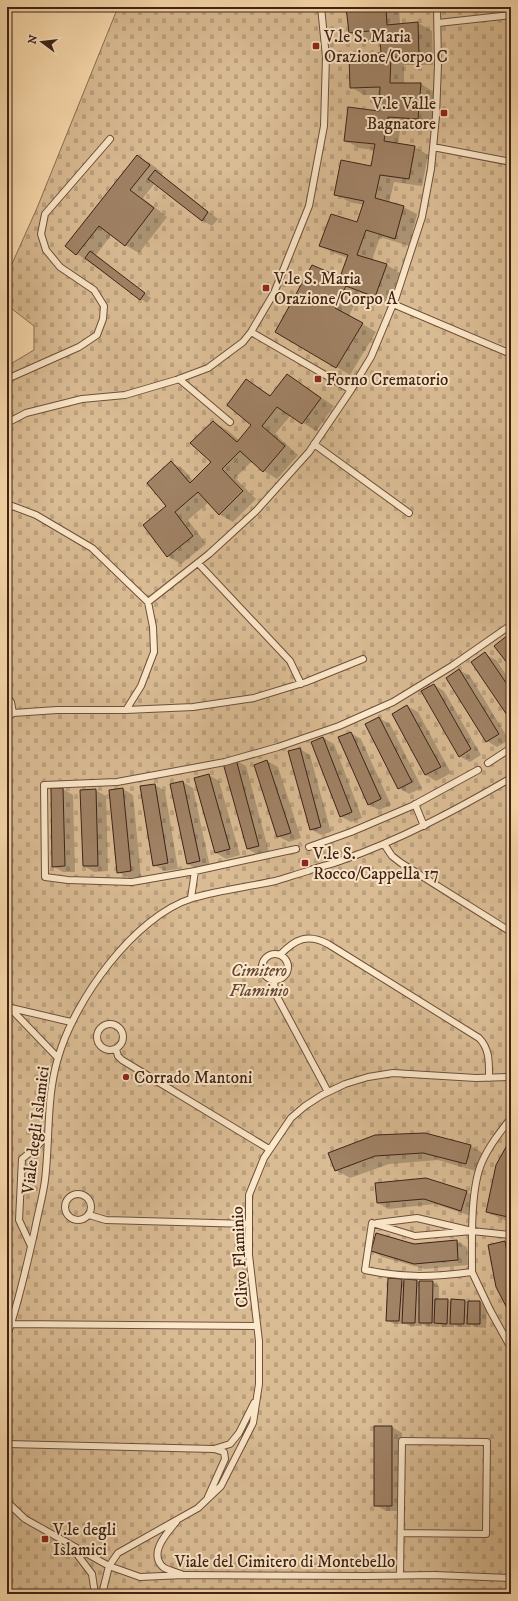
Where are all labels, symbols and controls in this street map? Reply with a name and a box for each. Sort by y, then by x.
north arrow [22,22,62,62]
place label: V.le S. Maria Orazione/Corpo C [323,26,448,68]
text: N [25,33,41,46]
marker: V.le S. Maria Orazione/Corpo C [311,41,321,51]
place label: V.le Valle Bagnatore [367,93,436,135]
marker: V.le Valle Bagnatore [439,108,449,118]
place label: V.le S. Maria Orazione/Corpo A [273,268,397,310]
marker: V.le S. Maria Orazione/Corpo A [261,283,271,293]
place label: Forno Crematorio [326,369,448,391]
marker: Forno Crematorio [313,374,323,384]
place label: V.le S. Rocco/Cappella 17 [312,843,439,885]
marker: V.le S. Rocco/Cappella 17 [300,858,310,868]
park label: Cimitero Flaminio [229,960,289,1002]
street label: Viale degli Islamici [17,1065,55,1196]
place label: Corrado Mantoni [134,1067,252,1089]
marker: Corrado Mantoni [121,1072,131,1082]
street label: Clivo Flaminio [226,1206,254,1308]
place label: V.le degli Islamici [52,1519,116,1561]
marker: V.le degli Islamici [40,1534,50,1544]
street label: Viale del Cimitero di Montebello [174,1551,395,1573]

